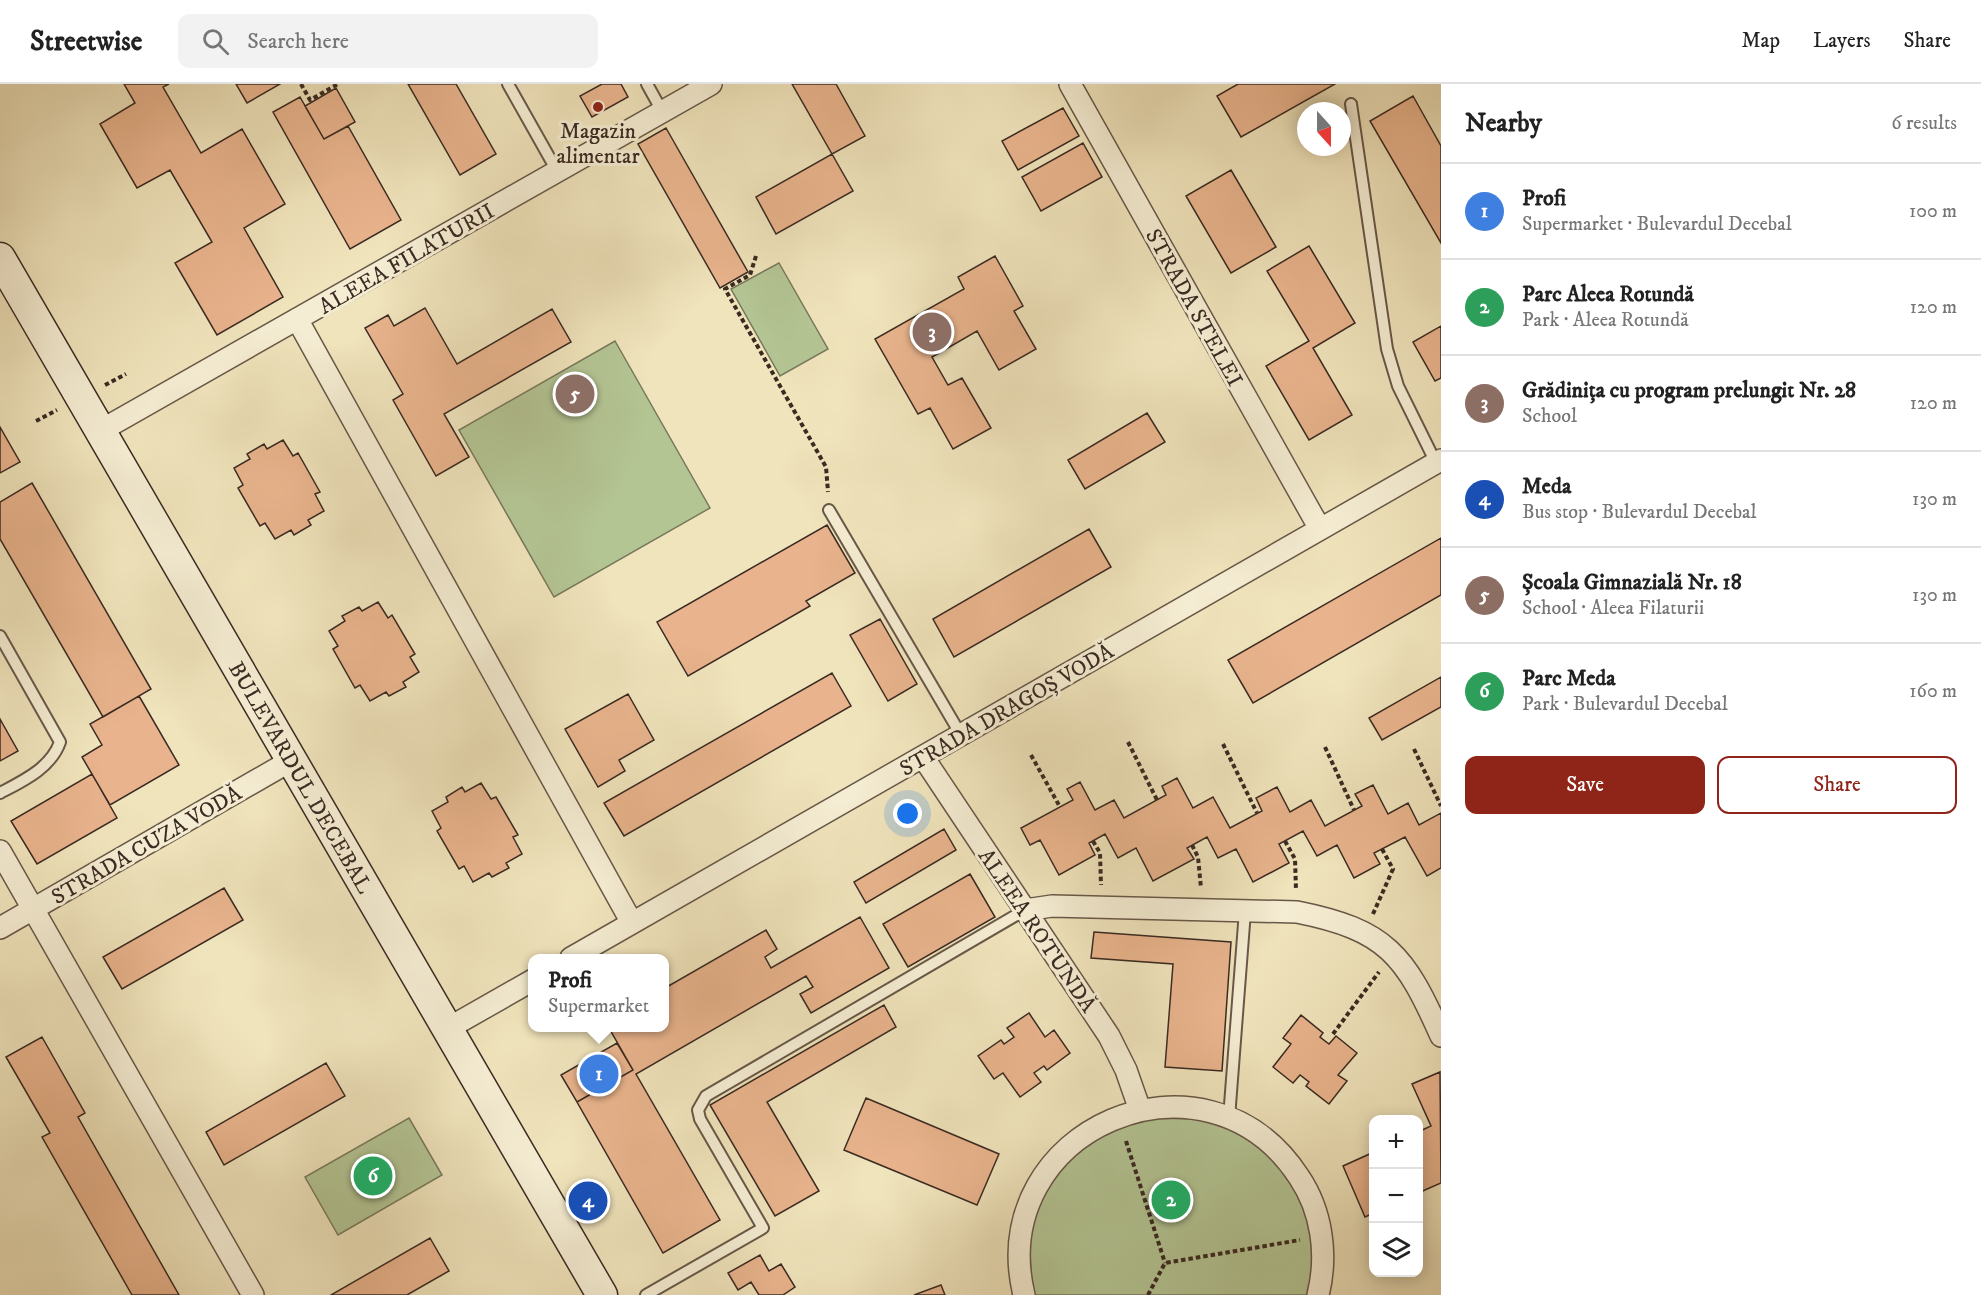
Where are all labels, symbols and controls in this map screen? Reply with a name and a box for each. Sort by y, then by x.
search box [178,14,598,68]
text: Streetwise [30,24,142,59]
icon: search [199,25,232,58]
text: Search here [247,28,349,55]
text: Map [1741,28,1780,54]
text: Layers [1813,28,1871,54]
text: Share [1904,28,1951,54]
marker: Magazin alimentar [591,100,605,114]
north arrow [1297,102,1351,156]
text: Nearby [1465,107,1542,140]
text: 6 results [1891,111,1957,136]
place label: Magazin alimentar [556,118,640,170]
text: Profi [1522,185,1566,212]
street label: ALEEA FILATURII [314,198,499,321]
text: 1 [1481,199,1488,224]
text: 100 m [1909,199,1957,224]
text: Supermarket · Bulevardul Decebal [1522,212,1792,237]
street label: STRADA STELEI [1139,224,1248,391]
text: Parc Aleea Rotundă [1522,281,1694,308]
text: 2 [1480,295,1489,320]
text: 120 m [1910,295,1957,320]
text: Park · Aleea Rotundă [1522,308,1689,333]
pin: 3 [912,310,952,354]
pin: 5 [556,372,594,416]
text: Grădinița cu program prelungit Nr. 28 [1522,377,1856,404]
text: 3 [1481,391,1488,416]
text: 120 m [1910,391,1957,416]
text: School [1522,404,1577,429]
text: Meda [1522,473,1571,500]
text: 4 [1479,487,1490,512]
text: 130 m [1912,487,1957,512]
text: Bus stop · Bulevardul Decebal [1522,500,1757,525]
text: Școala Gimnazială Nr. 18 [1522,569,1742,596]
text: 5 [1480,583,1489,608]
text: 130 m [1912,583,1957,608]
text: School · Aleea Filaturii [1522,596,1704,621]
street label: STRADA DRAGOȘ VODĂ [894,637,1119,783]
street label: BULEVARDUL DECEBAL [222,657,378,899]
text: Parc Meda [1522,665,1616,692]
text: 6 [1479,679,1490,704]
text: 160 m [1909,679,1957,704]
text: Park · Bulevardul Decebal [1522,692,1728,717]
button: Save [1465,756,1705,814]
button: Share [1717,756,1957,814]
street label: STRADA CUZA VODĂ [46,778,248,911]
your location [893,799,922,828]
street label: ALEEA ROTUNDĂ [972,843,1103,1019]
popup [528,954,669,1032]
text: Profi [548,967,592,994]
text: Supermarket [548,994,649,1019]
pin: 1 [580,1052,618,1096]
map controls [1369,1115,1423,1277]
button: + [1369,1115,1423,1169]
pin: 6 [354,1154,392,1198]
button: − [1369,1169,1423,1223]
pin: 4 [568,1178,608,1224]
pin: 2 [1152,1178,1190,1222]
button: layers [1369,1223,1423,1277]

